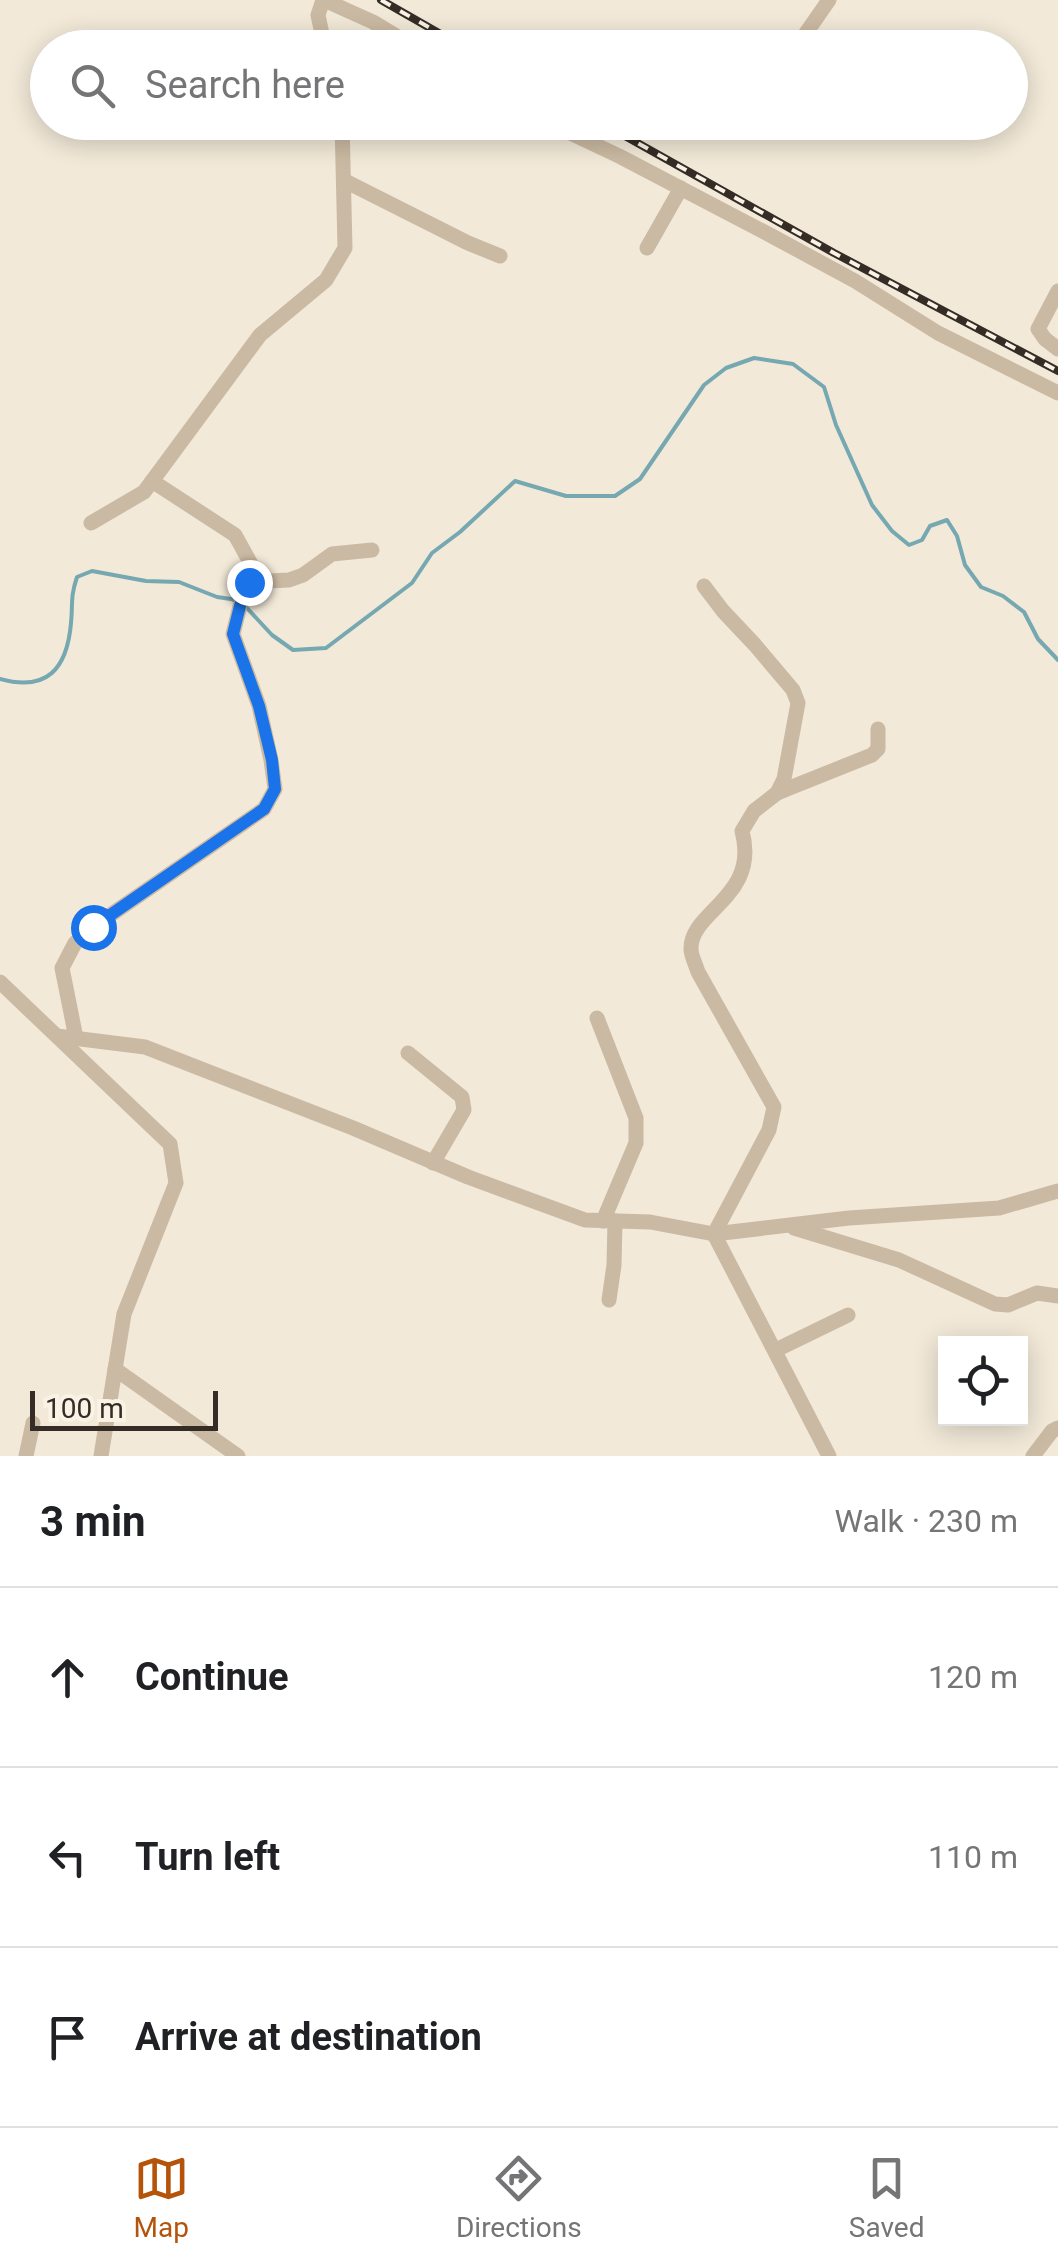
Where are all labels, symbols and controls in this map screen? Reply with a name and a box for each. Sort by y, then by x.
search box [30,30,1028,140]
icon: search [65,58,120,113]
text: Search here [145,63,345,107]
route end [227,560,273,606]
route start [71,905,117,951]
map controls [938,1336,1028,1426]
button: locate [938,1336,1028,1426]
scale bar [30,1386,218,1430]
text: 100 m [45,1392,124,1425]
text: 3 min [40,1497,146,1546]
text: Walk · 230 m [835,1502,1018,1540]
icon: ahead [40,1650,95,1705]
text: Continue [135,1655,289,1699]
text: 120 m [928,1658,1018,1696]
icon: left [40,1830,95,1885]
text: Turn left [135,1835,280,1879]
text: 110 m [928,1838,1018,1876]
icon: arrive [40,2010,95,2065]
text: Arrive at destination [135,2015,482,2059]
tab: Map [134,2151,189,2244]
tab: Directions [456,2151,582,2244]
tab: Saved [849,2151,924,2244]

